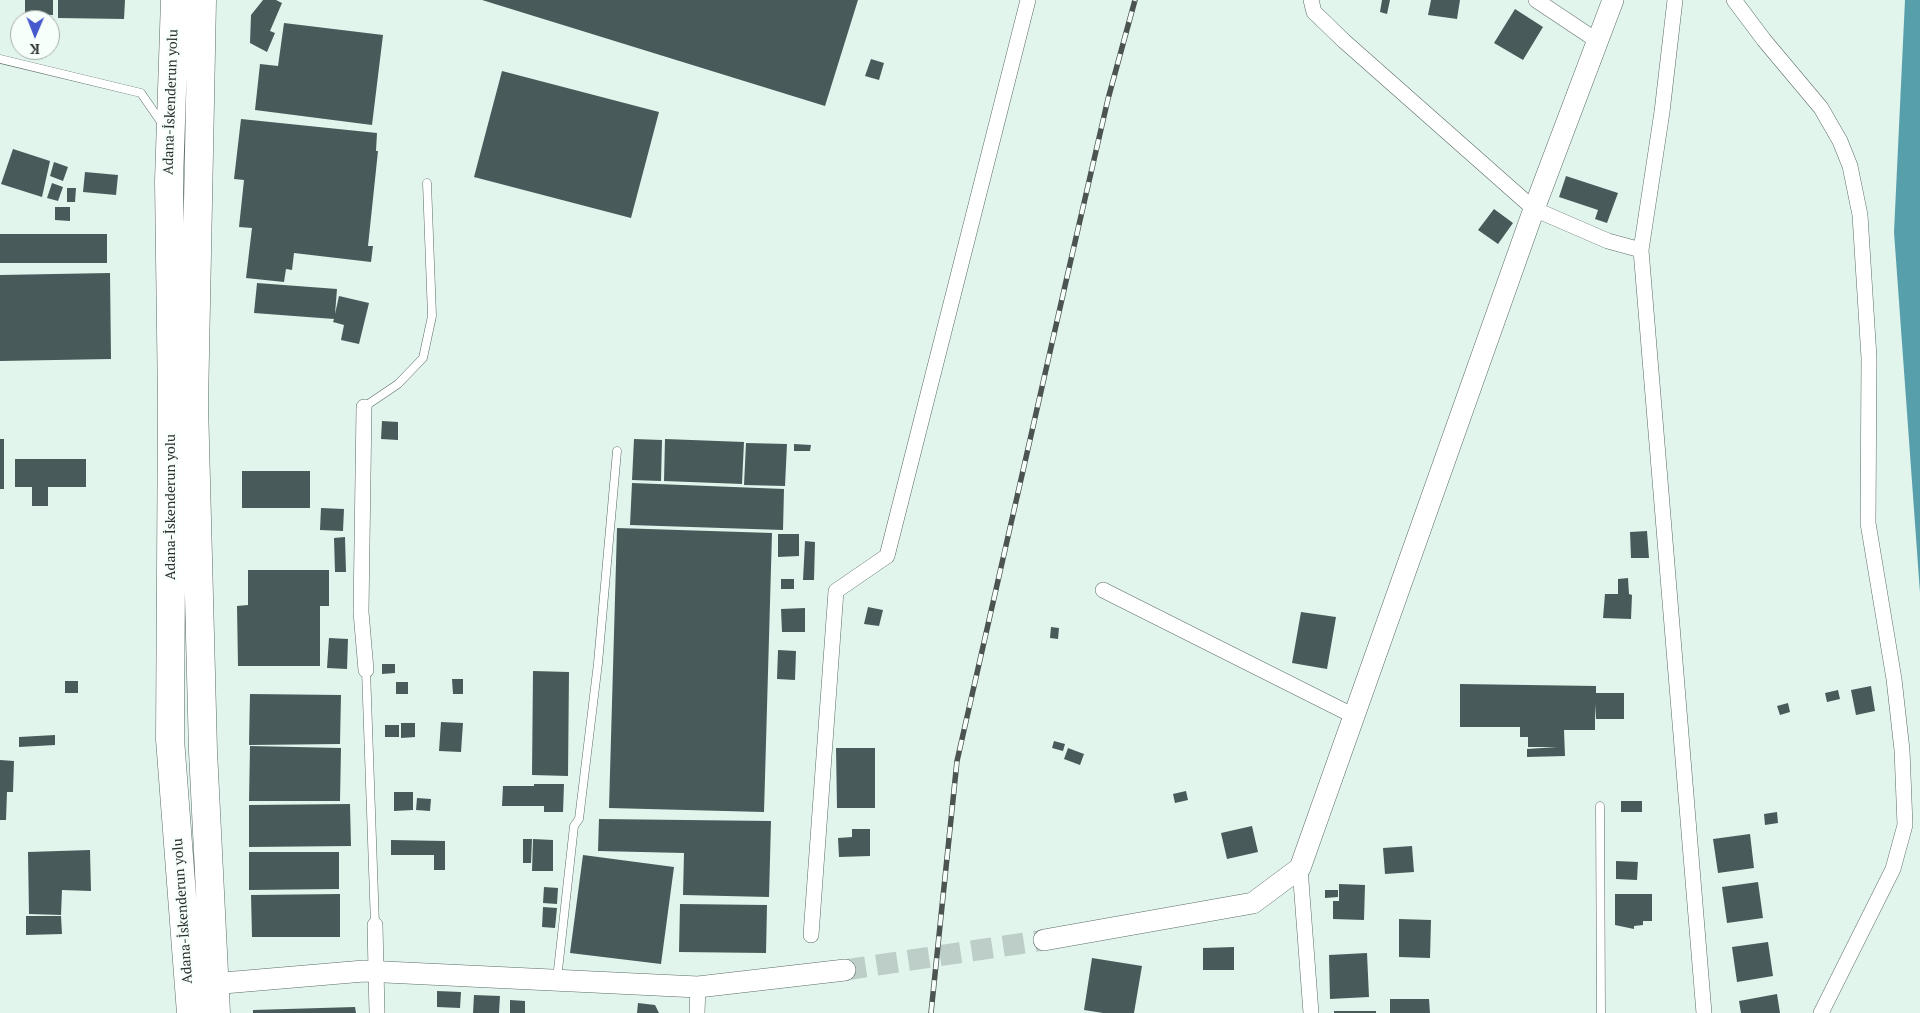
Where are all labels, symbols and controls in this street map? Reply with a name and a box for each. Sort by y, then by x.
north arrow [10,10,60,60]
street label: Adana-İskenderun yolu [160,29,182,175]
text: K [30,40,40,59]
street label: Adana-İskenderun yolu [163,434,179,580]
street label: Adana-İskenderun yolu [170,838,196,984]

